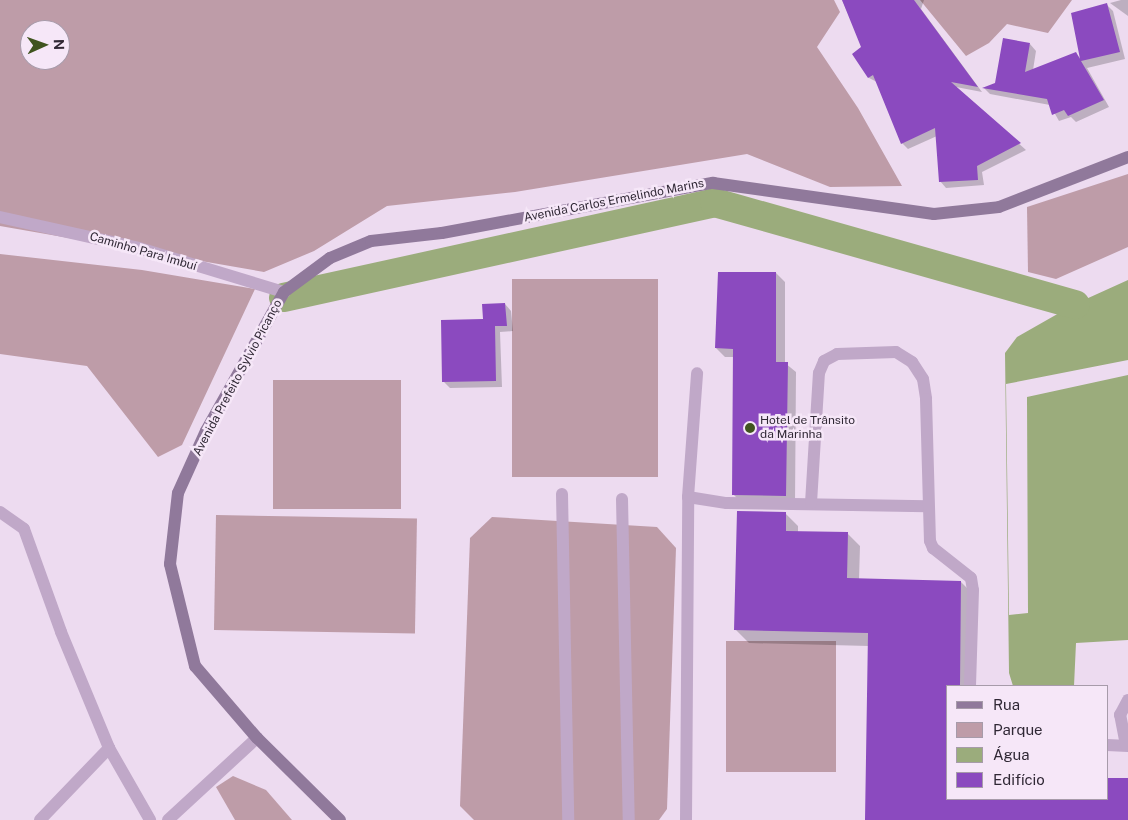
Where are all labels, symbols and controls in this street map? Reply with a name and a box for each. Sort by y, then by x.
north arrow [20,20,70,70]
text: N [51,39,67,50]
street label: Avenida Carlos Ermelindo Marins [523,176,705,226]
street label: Caminho Para Imbuí [88,230,198,274]
street label: Avenida Prefeito Sylvio Picanço [191,297,285,459]
place label: Hotel de Trânsito da Marinha [760,414,855,442]
marker: Hotel de Trânsito da Marinha [744,422,756,434]
legend [946,685,1108,800]
text: Rua [993,696,1020,713]
text: Parque [993,721,1043,738]
text: Água [993,746,1030,763]
text: Edifício [993,771,1045,788]

